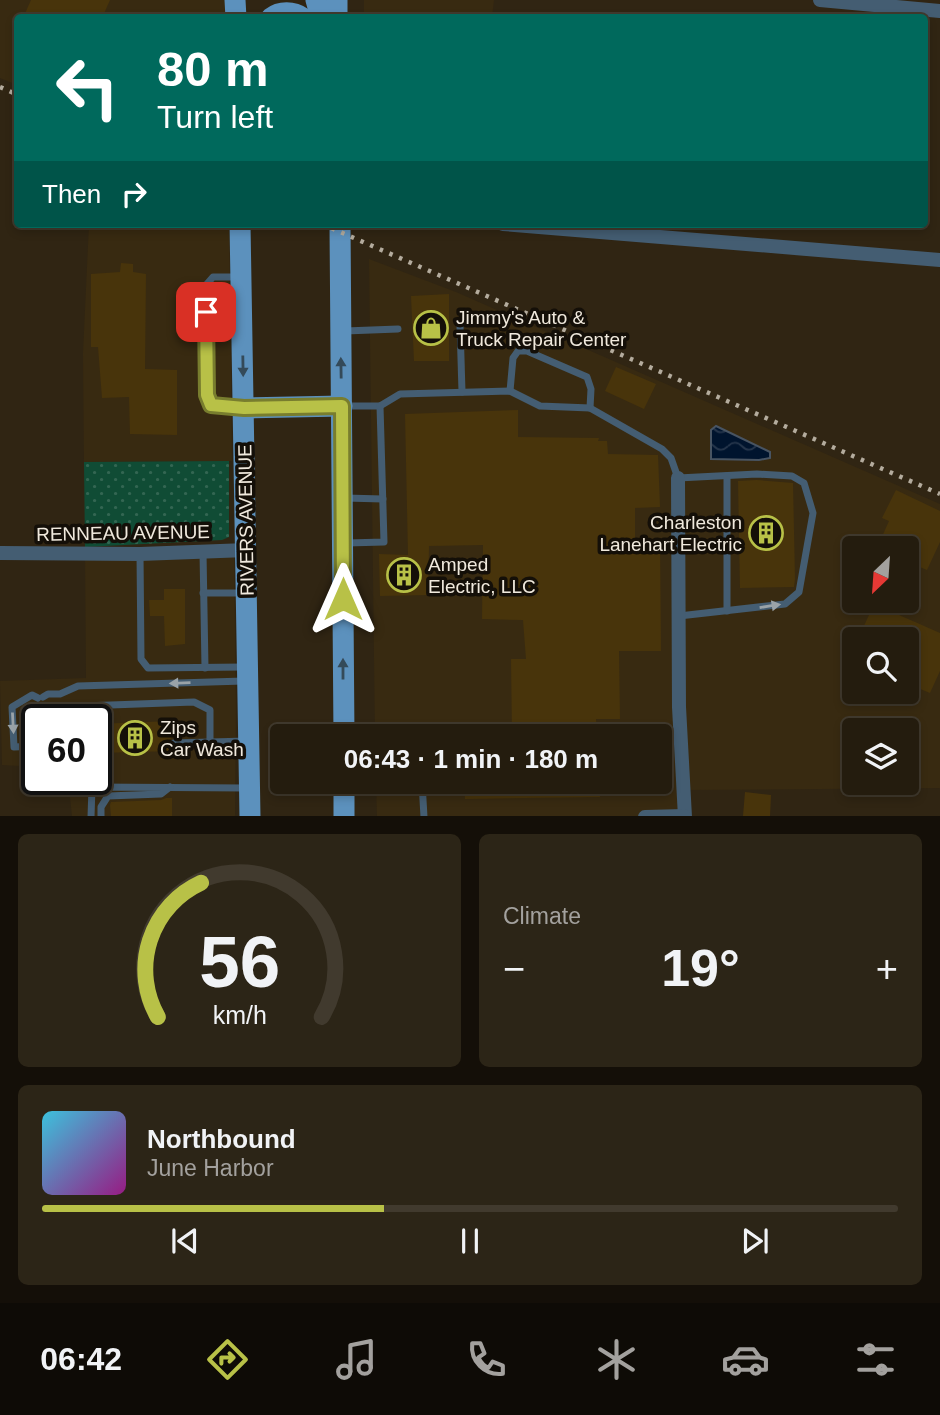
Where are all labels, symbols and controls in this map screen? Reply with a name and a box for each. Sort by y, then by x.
icon: left [42,42,133,133]
text: 80 m [157,42,269,96]
text: Turn left [157,99,273,135]
icon: right [115,175,153,213]
text: Then [42,179,101,209]
pin [176,282,236,342]
icon: arrive [187,293,225,331]
place label: Jimmy's Auto & Truck Repair Center [456,307,627,350]
shop icon: Jimmy's Auto & Truck Repair Center [412,309,450,347]
one-way arrow [237,355,249,377]
one-way arrow [335,356,347,378]
street label: RIVERS AVENUE [234,444,258,596]
place label: Charleston Lanehart Electric [599,512,742,555]
building icon: Charleston Lanehart Electric [747,514,785,552]
street label: RENNEAU AVENUE [36,521,210,545]
north arrow [842,536,919,612]
map controls [842,536,919,795]
place label: Amped Electric, LLC [428,554,536,597]
building icon: Amped Electric, LLC [385,556,423,594]
position arrow [306,562,380,636]
one-way arrow [760,600,782,611]
button: search [842,627,919,704]
one-way arrow [337,657,349,679]
one-way arrow [169,677,191,689]
speed limit sign: 60 [21,704,112,795]
one-way arrow [8,712,19,734]
place label: Zips Car Wash [160,717,244,760]
button: layers [842,718,919,795]
building icon: Zips Car Wash [116,719,154,757]
text: 06:43 · 1 min · 180 m [344,744,598,774]
text: Climate [503,903,581,929]
text: 56 [199,921,280,1002]
text: 19° [661,939,740,997]
text: − [503,948,525,990]
text: + [876,948,898,990]
text: km/h [212,1000,267,1028]
text: Northbound [147,1124,296,1154]
text: June Harbor [147,1155,274,1181]
icon: previous [166,1222,204,1260]
icon: pause [451,1222,489,1260]
icon: next [736,1222,774,1260]
icon: directions [203,1335,252,1384]
icon: music [332,1335,381,1384]
icon: phone [462,1335,511,1384]
icon: climate [592,1335,641,1384]
icon: car [721,1335,770,1384]
icon: filters [851,1335,900,1384]
text: 06:42 [40,1341,122,1377]

